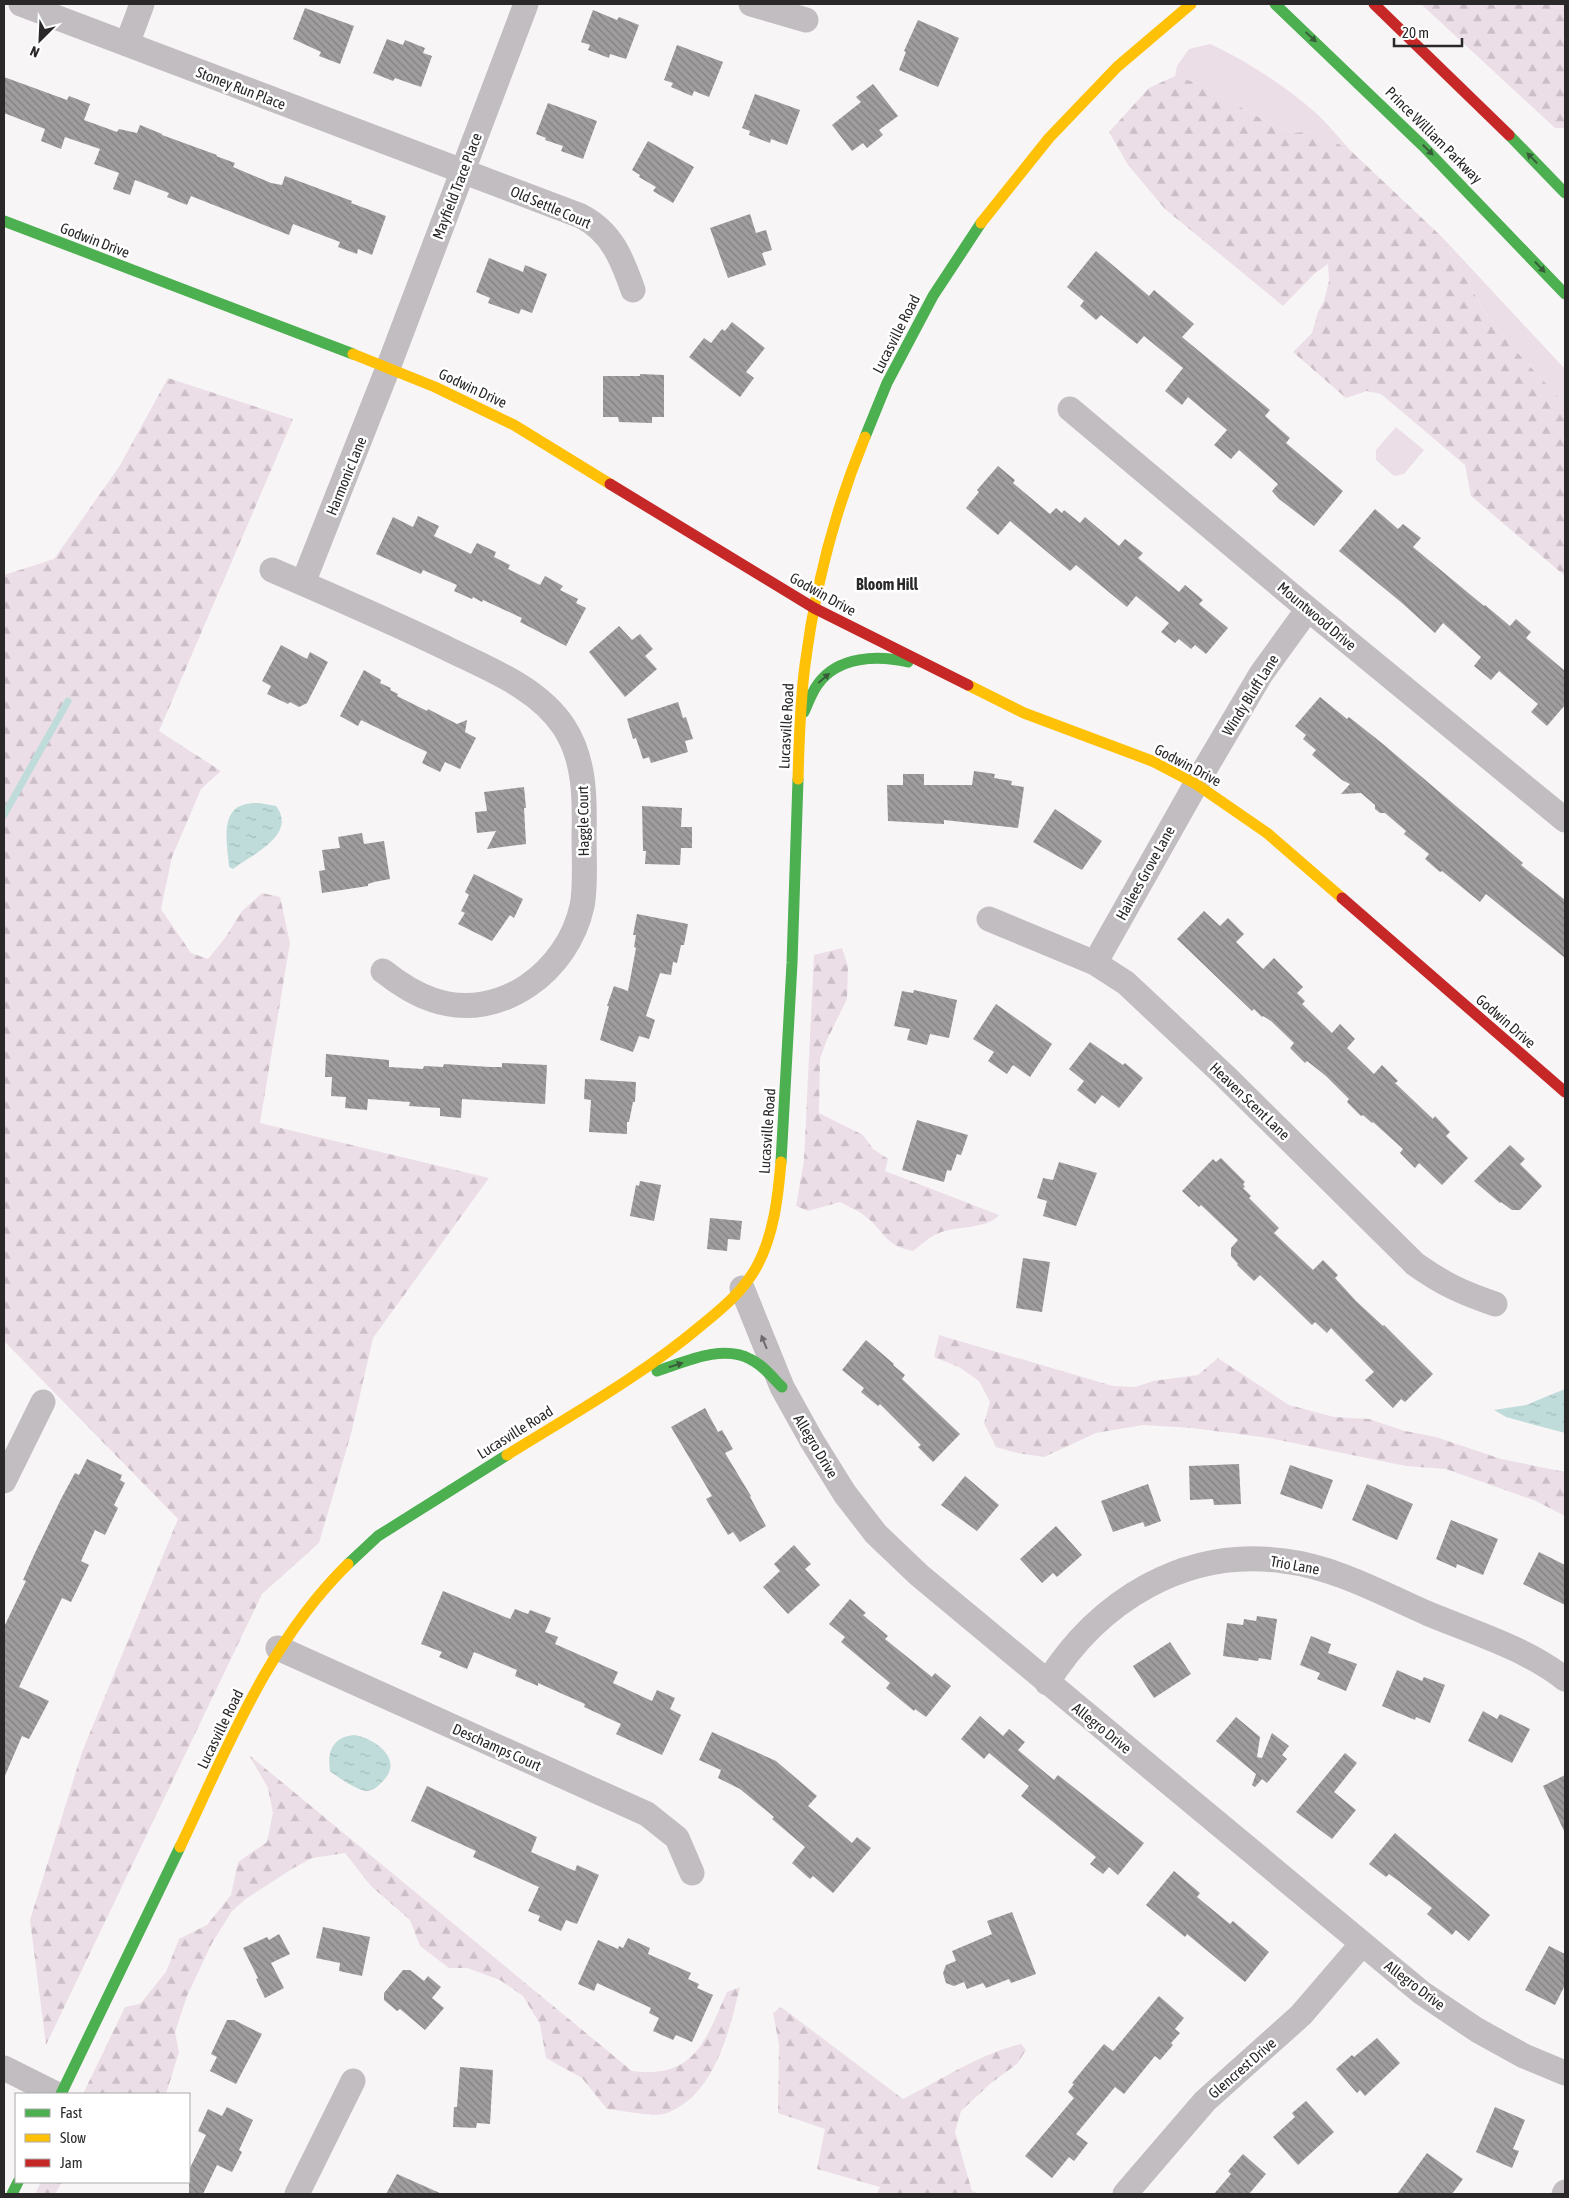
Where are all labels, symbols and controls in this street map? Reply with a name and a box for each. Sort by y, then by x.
north arrow [15,15,65,65]
scale bar [1394,15,1462,47]
text: 20 m [1402,24,1429,41]
one-way arrow [1304,31,1316,43]
text: N [28,43,42,61]
street label: Stoney Run Place [194,63,288,113]
street label: Prince William Parkway [1382,83,1486,187]
street label: Mayfield Trace Place [429,130,485,242]
one-way arrow [1422,144,1434,156]
one-way arrow [1526,152,1538,164]
street label: Old Settle Court [508,182,594,232]
street label: Godwin Drive [58,219,132,261]
one-way arrow [1534,261,1546,273]
street label: Lucasville Road [869,292,923,376]
street label: Godwin Drive [436,365,510,411]
street label: Harmonic Lane [323,434,370,518]
street label: Godwin Drive [787,569,859,619]
district label: Bloom Hill [856,575,919,593]
street label: Mountwood Drive [1274,578,1360,654]
street label: Windy Bluff Lane [1218,651,1282,739]
one-way arrow [818,673,831,684]
street label: Lucasville Road [775,683,797,769]
street label: Godwin Drive [1152,740,1224,790]
street label: Haggle Court [574,786,592,856]
street label: Hailees Grove Lane [1112,823,1178,923]
street label: Godwin Drive [1473,991,1539,1051]
street label: Heaven Scent Lane [1207,1059,1293,1143]
street label: Lucasville Road [756,1088,778,1174]
one-way arrow [760,1334,768,1349]
one-way arrow [669,1360,684,1368]
street label: Lucasville Road [474,1402,556,1462]
street label: Allegro Drive [790,1411,842,1481]
street label: Trio Lane [1269,1552,1321,1578]
street label: Lucasville Road [194,1687,246,1771]
street label: Allegro Drive [1069,1699,1135,1757]
street label: Deschamps Court [450,1720,544,1774]
street label: Allegro Drive [1382,1957,1449,2013]
street label: Glencrest Drive [1205,2034,1279,2102]
legend [15,2093,190,2183]
text: Fast [60,2104,82,2121]
text: Slow [60,2129,86,2146]
text: Jam [60,2154,83,2171]

